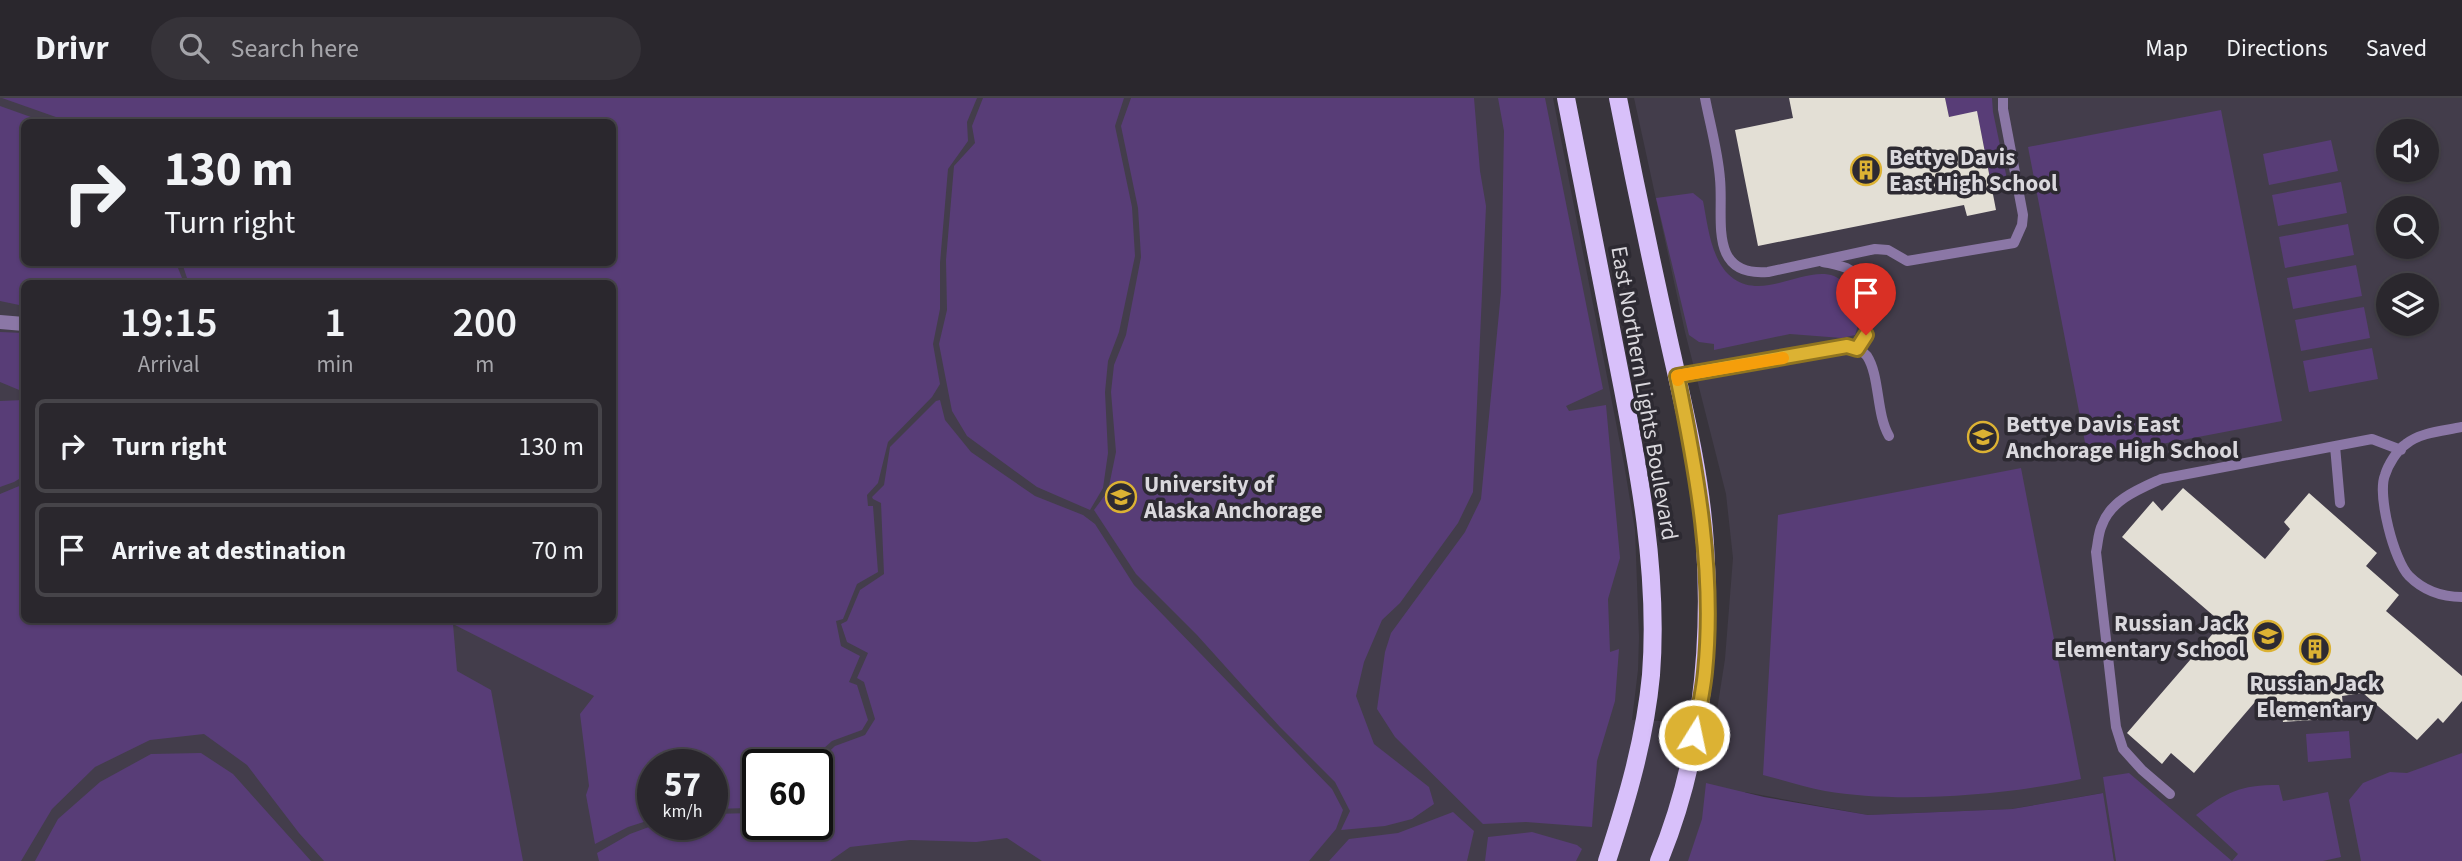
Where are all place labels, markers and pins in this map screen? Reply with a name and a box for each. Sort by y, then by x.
place label: Bettye Davis East High School [1889,141,2058,200]
building icon: Bettye Davis East High School [1849,153,1883,187]
pin [1836,263,1896,335]
place label: Bettye Davis East Anchorage High School [2005,408,2239,467]
school or university icon: Bettye Davis East Anchorage High School [1966,420,2000,454]
place label: University of Alaska Anchorage [1143,468,1323,527]
school or university icon: University of Alaska Anchorage [1104,480,1138,514]
place label: Russian Jack Elementary School [2054,607,2245,666]
school or university icon: Russian Jack Elementary School [2251,619,2285,653]
building icon: Russian Jack Elementary [2298,632,2332,666]
place label: Russian Jack Elementary [2250,667,2381,726]

